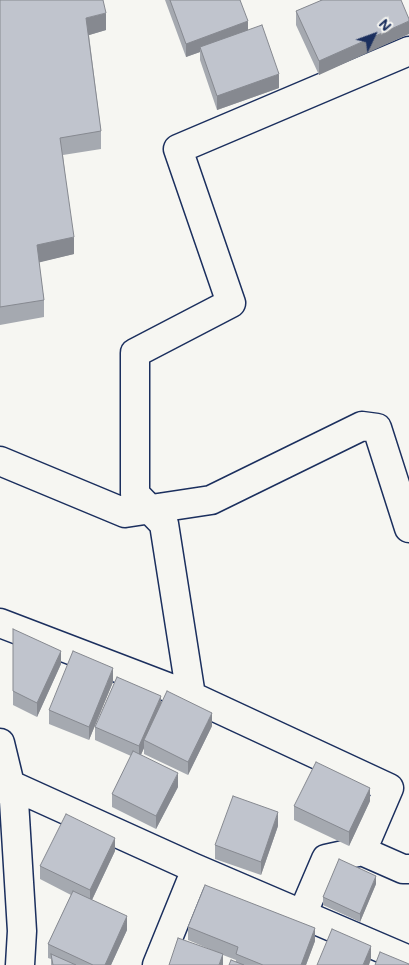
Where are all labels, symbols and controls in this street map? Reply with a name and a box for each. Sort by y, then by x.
north arrow [349,10,399,60]
text: N [375,14,396,35]

